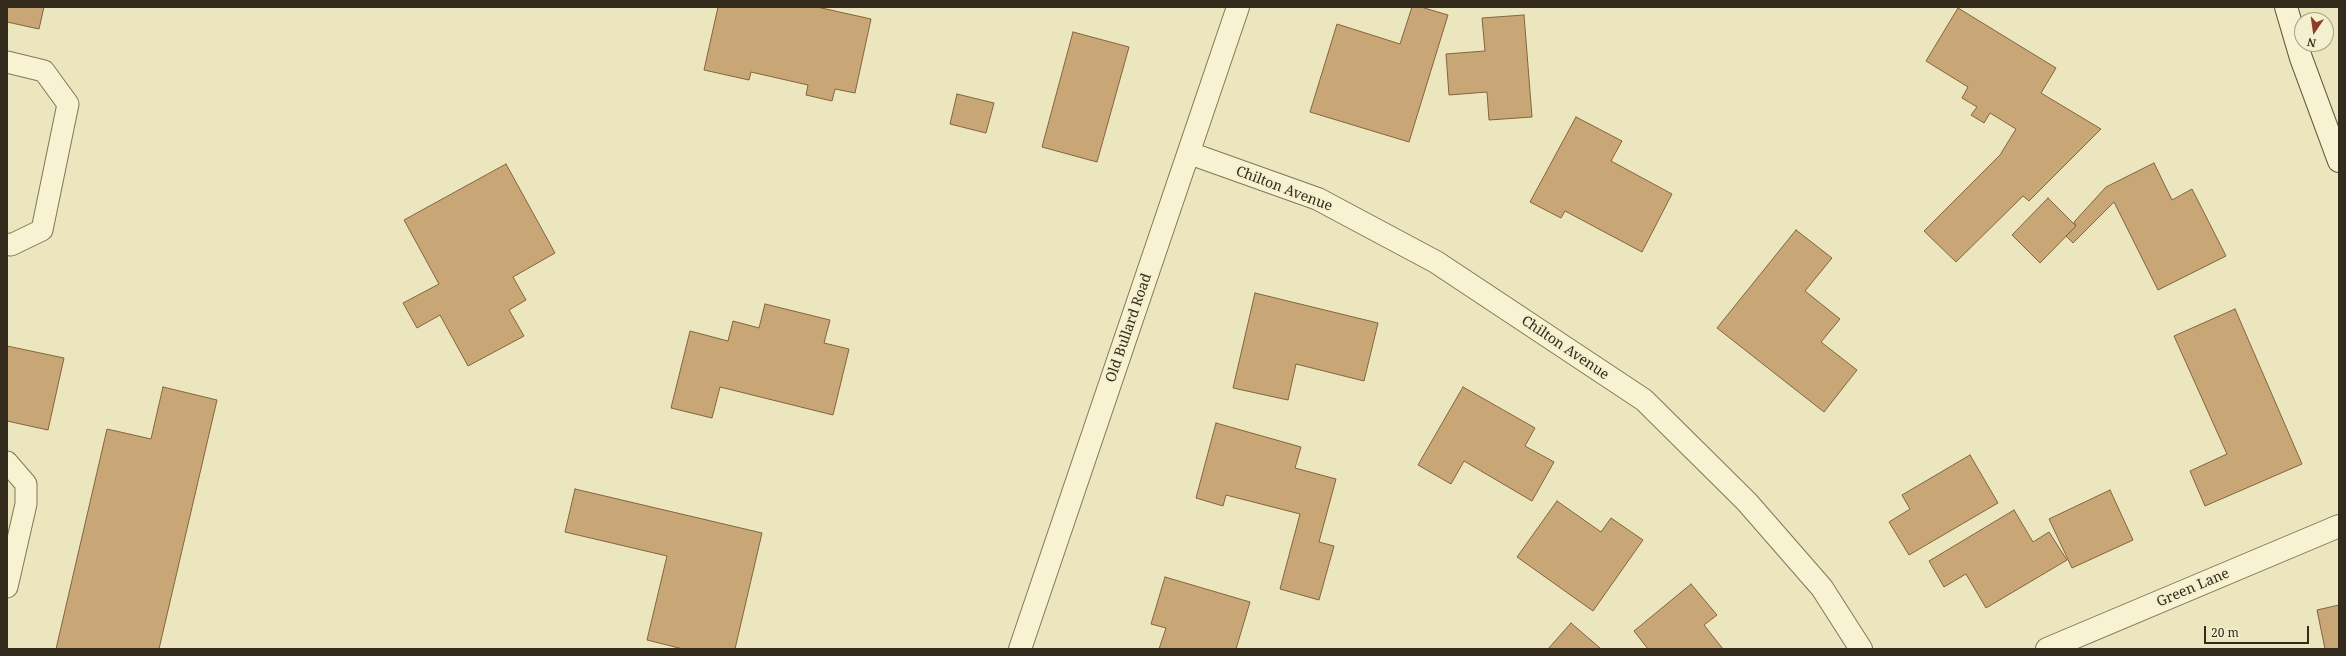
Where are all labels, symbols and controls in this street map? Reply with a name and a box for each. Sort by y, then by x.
north arrow [2294,12,2334,52]
text: N [2306,35,2317,51]
street label: Chilton Avenue [1233,163,1335,215]
street label: Old Bullard Road [1102,271,1156,385]
street label: Chilton Avenue [1518,313,1612,383]
street label: Green Lane [2154,565,2232,611]
scale bar [2206,618,2311,644]
text: 20 m [2211,624,2239,641]

